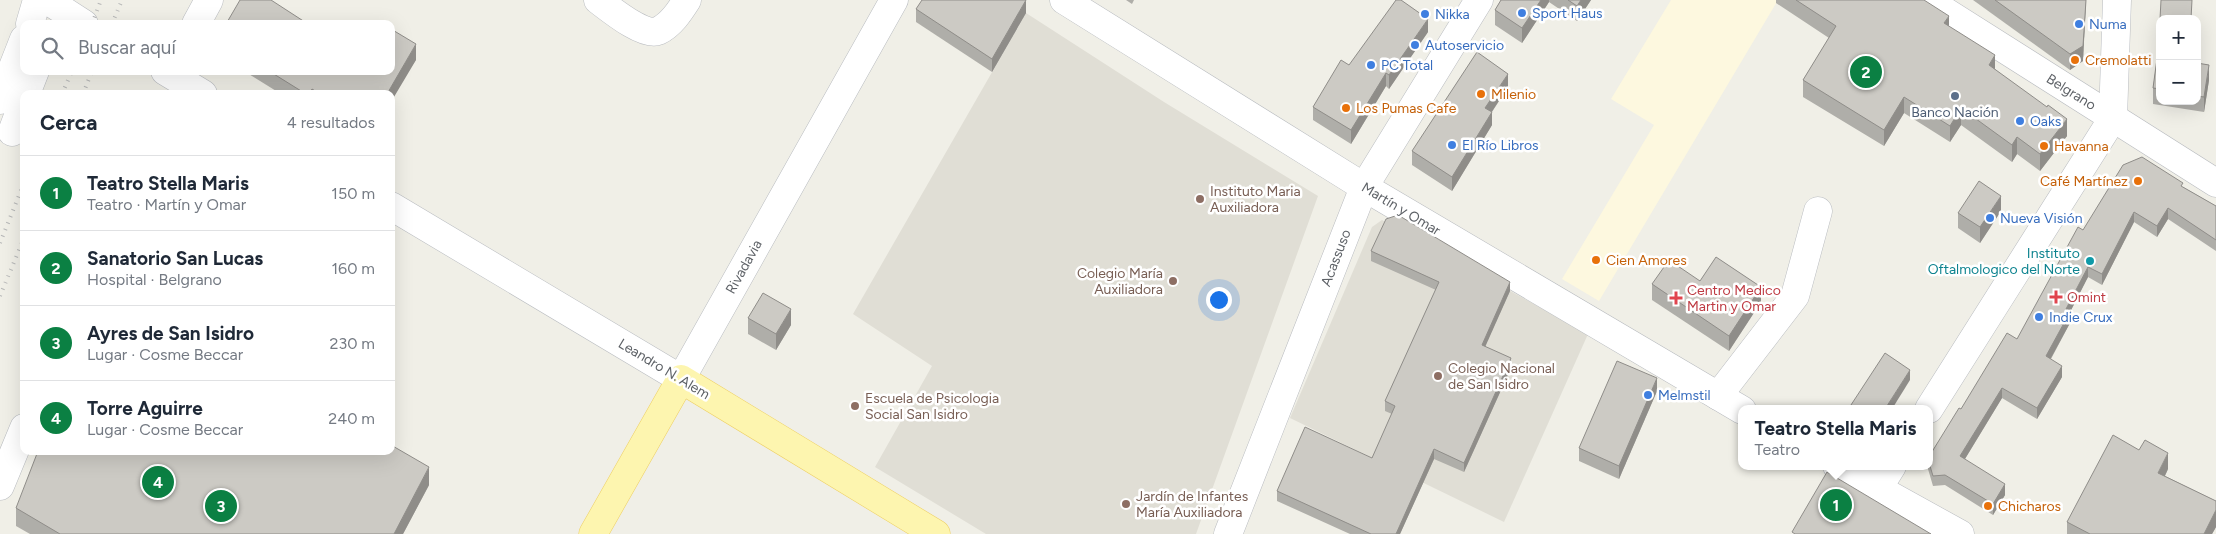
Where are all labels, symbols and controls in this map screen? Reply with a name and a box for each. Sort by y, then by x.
place label: Sport Haus [1532,5,1602,22]
place label: Nikka [1435,6,1470,23]
marker: Sport Haus [1516,7,1528,19]
marker: Nikka [1419,8,1431,20]
map controls [2156,15,2201,105]
button: + [2156,15,2201,60]
place label: Numa [2089,16,2127,33]
marker: Numa [2073,18,2085,30]
search box [20,20,395,75]
icon: search [38,34,66,62]
text: Buscar aquí [78,36,176,59]
place label: Autoservicio [1425,37,1504,54]
marker: Autoservicio [1409,39,1421,51]
place label: Cremolatti [2085,52,2152,69]
pin: 2 [1850,53,1882,91]
marker: Cremolatti [2069,54,2081,66]
place label: PC Total [1381,57,1433,74]
marker: PC Total [1365,59,1377,71]
button: − [2156,60,2201,105]
street label: Belgrano [2043,70,2099,114]
place label: Milenio [1491,86,1536,103]
marker: Milenio [1475,88,1487,100]
marker: Banco Nación [1949,90,1961,102]
place label: Los Pumas Cafe [1356,100,1457,117]
marker: Los Pumas Cafe [1340,102,1352,114]
place label: Banco Nación [1911,104,1999,121]
text: Cerca [40,110,97,135]
text: 4 resultados [287,113,375,132]
place label: Oaks [2030,113,2061,130]
marker: Oaks [2014,115,2026,127]
place label: El Río Libros [1462,137,1539,154]
place label: Havanna [2054,138,2109,155]
marker: El Río Libros [1446,139,1458,151]
marker: Havanna [2038,140,2050,152]
text: Teatro Stella Maris [87,172,249,195]
place label: Café Martínez [2040,173,2128,190]
marker: Café Martínez [2132,175,2144,187]
street label: Martín y Omar [1358,179,1444,239]
place label: Instituto Maria Auxiliadora [1210,183,1301,216]
text: 1 [53,184,59,203]
text: 150 m [331,184,375,203]
marker: Instituto Maria Auxiliadora [1194,193,1206,205]
text: Teatro · Martín y Omar [87,195,246,214]
place label: Nueva Visión [2000,210,2083,227]
marker: Nueva Visión [1984,212,1996,224]
street label: Acassuso [1317,227,1355,289]
street label: Rivadavia [722,237,766,297]
place label: Instituto Oftalmologico del Norte [1928,245,2080,278]
text: Sanatorio San Lucas [87,247,263,270]
place label: Cien Amores [1606,252,1687,269]
marker: Cien Amores [1590,254,1602,266]
marker: Instituto Oftalmologico del Norte [2084,255,2096,267]
text: 2 [51,259,61,278]
text: 160 m [332,259,375,278]
place label: Colegio María Auxiliadora [1077,265,1163,298]
text: Hospital · Belgrano [87,270,222,289]
marker: Colegio María Auxiliadora [1167,275,1179,287]
place label: Centro Medico Martin y Omar [1687,282,1781,315]
your location [1206,287,1232,313]
place label: Omint [2067,289,2106,306]
marker: Omint [2049,290,2063,304]
marker: Centro Medico Martin y Omar [1669,291,1683,305]
place label: Indie Crux [2049,309,2113,326]
marker: Indie Crux [2033,311,2045,323]
text: Ayres de San Isidro [87,322,254,345]
text: 3 [52,334,60,353]
text: 230 m [330,334,375,353]
street label: Leandro N. Alem [615,335,713,403]
text: Lugar · Cosme Beccar [87,345,243,364]
place label: Colegio Nacional de San Isidro [1448,360,1555,393]
marker: Colegio Nacional de San Isidro [1432,370,1444,382]
place label: Melmstil [1658,387,1711,404]
marker: Melmstil [1642,389,1654,401]
place label: Escuela de Psicologia Social San Isidro [865,390,999,423]
text: Torre Aguirre [87,397,203,420]
marker: Escuela de Psicologia Social San Isidro [849,400,861,412]
popup [1738,405,1933,470]
text: 4 [51,409,61,428]
text: 240 m [328,409,375,428]
text: Teatro Stella Maris [1755,417,1916,440]
text: Lugar · Cosme Beccar [87,420,243,439]
text: Teatro [1755,440,1800,459]
pin: 4 [142,463,174,501]
pin: 1 [1820,486,1852,524]
pin: 3 [205,487,237,525]
place label: Jardín de Infantes María Auxiliadora [1136,488,1248,521]
marker: Jardín de Infantes María Auxiliadora [1120,498,1132,510]
place label: Chicharos [1998,498,2061,515]
marker: Chicharos [1982,500,1994,512]

